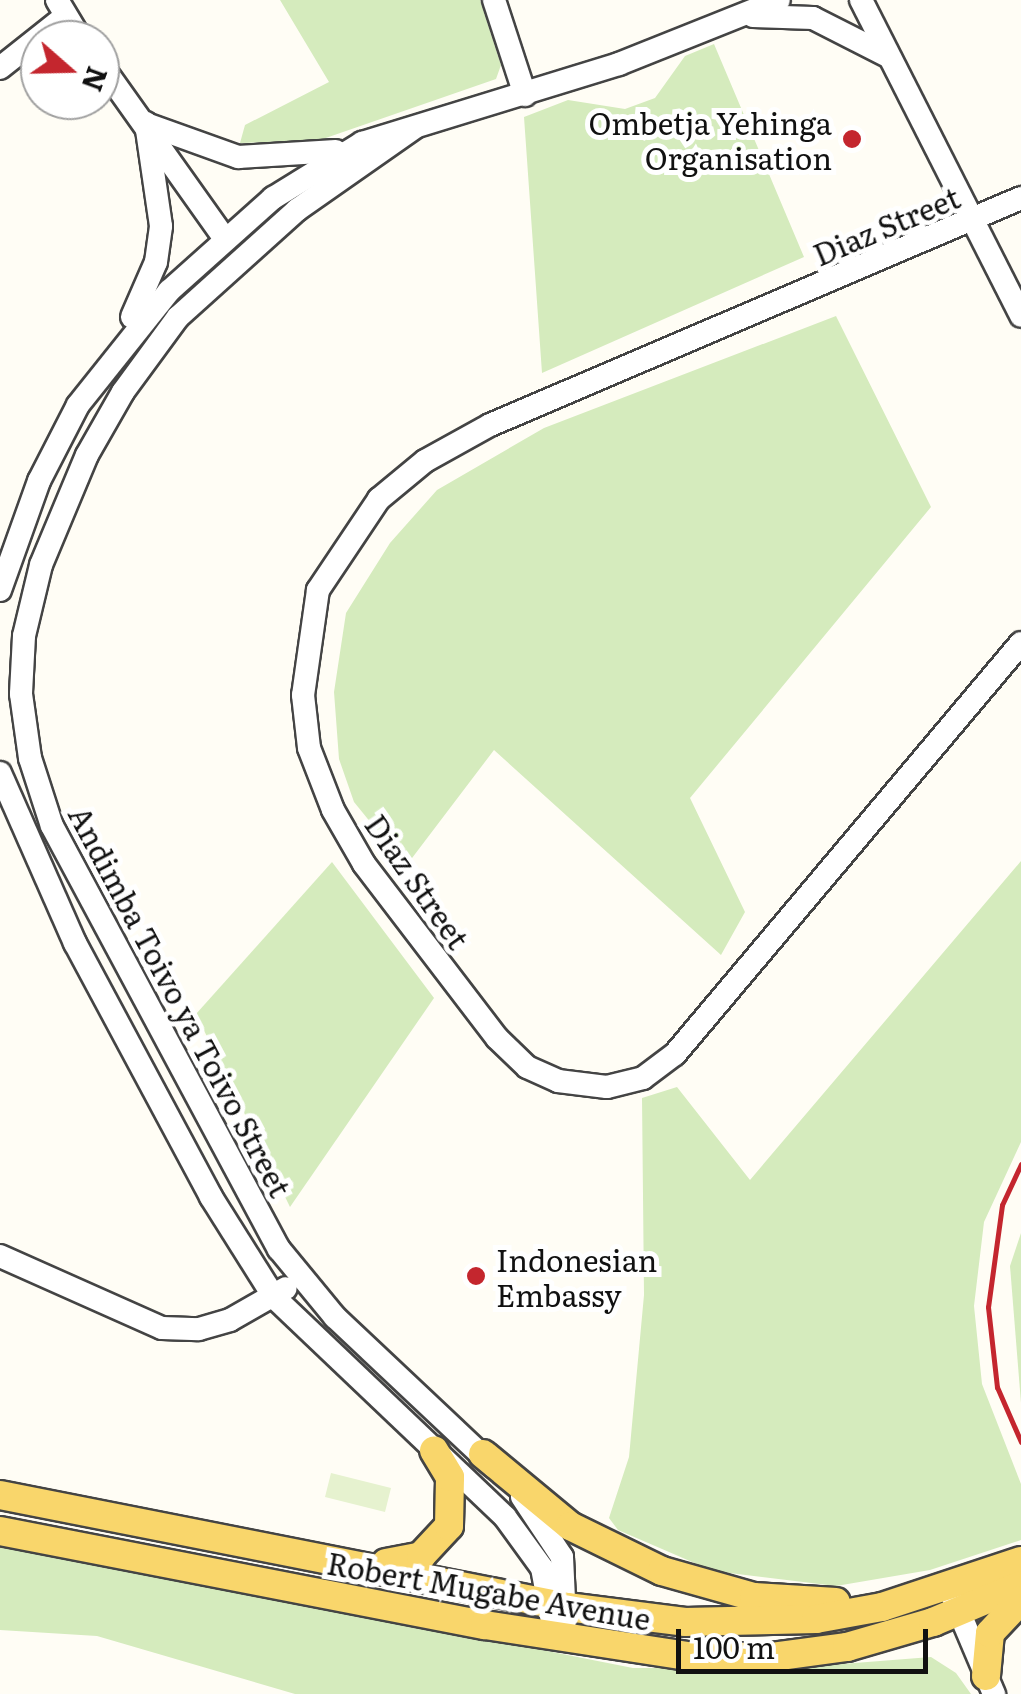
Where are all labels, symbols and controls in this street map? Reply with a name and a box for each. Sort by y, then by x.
north arrow [20,20,120,120]
text: N [73,61,120,98]
place label: Ombetja Yehinga Organisation [588,104,832,174]
marker: Ombetja Yehinga Organisation [841,128,863,150]
street label: Diaz Street [807,178,965,272]
street label: Andimba Toivo ya Toivo Street [62,799,300,1203]
street label: Diaz Street [359,807,477,955]
place label: Indonesian Embassy [496,1241,657,1312]
marker: Indonesian Embassy [465,1265,487,1287]
street label: Robert Mugabe Avenue [324,1544,654,1636]
scale bar [681,1609,934,1671]
text: 100 m [693,1624,775,1668]

